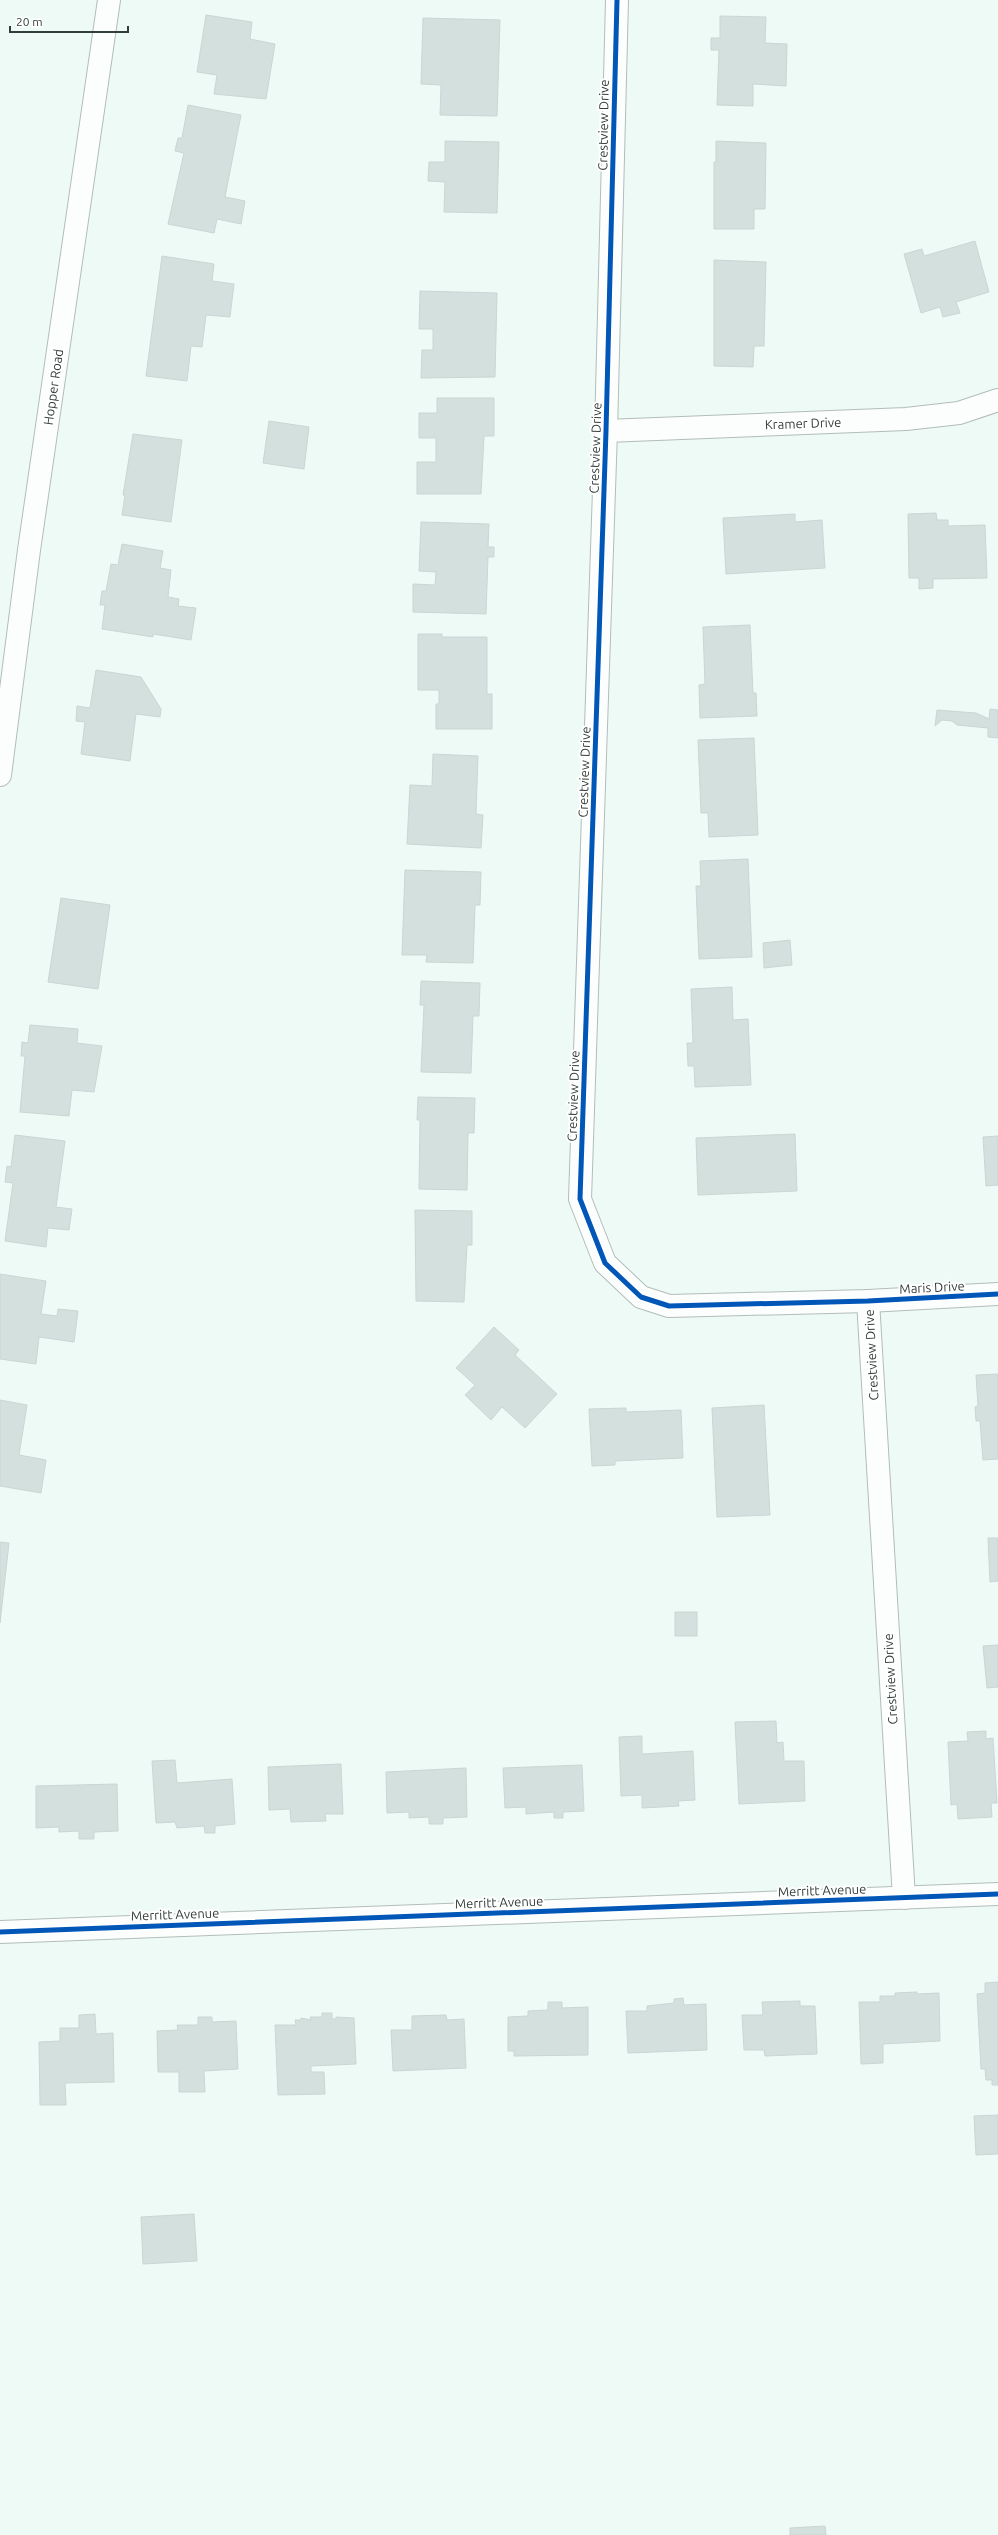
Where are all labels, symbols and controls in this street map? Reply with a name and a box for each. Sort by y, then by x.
scale bar [10,8,128,34]
text: 20 m [16,15,43,28]
street label: Crestview Drive [595,79,611,171]
street label: Hopper Road [41,348,65,426]
street label: Crestview Drive [586,402,604,494]
street label: Kramer Drive [765,415,841,431]
street label: Crestview Drive [575,726,593,818]
street label: Crestview Drive [564,1050,582,1142]
street label: Maris Drive [899,1278,965,1296]
street label: Crestview Drive [862,1309,880,1401]
street label: Crestview Drive [881,1633,899,1725]
street label: Merritt Avenue [778,1881,866,1899]
street label: Merritt Avenue [455,1893,543,1911]
street label: Merritt Avenue [131,1905,219,1923]

